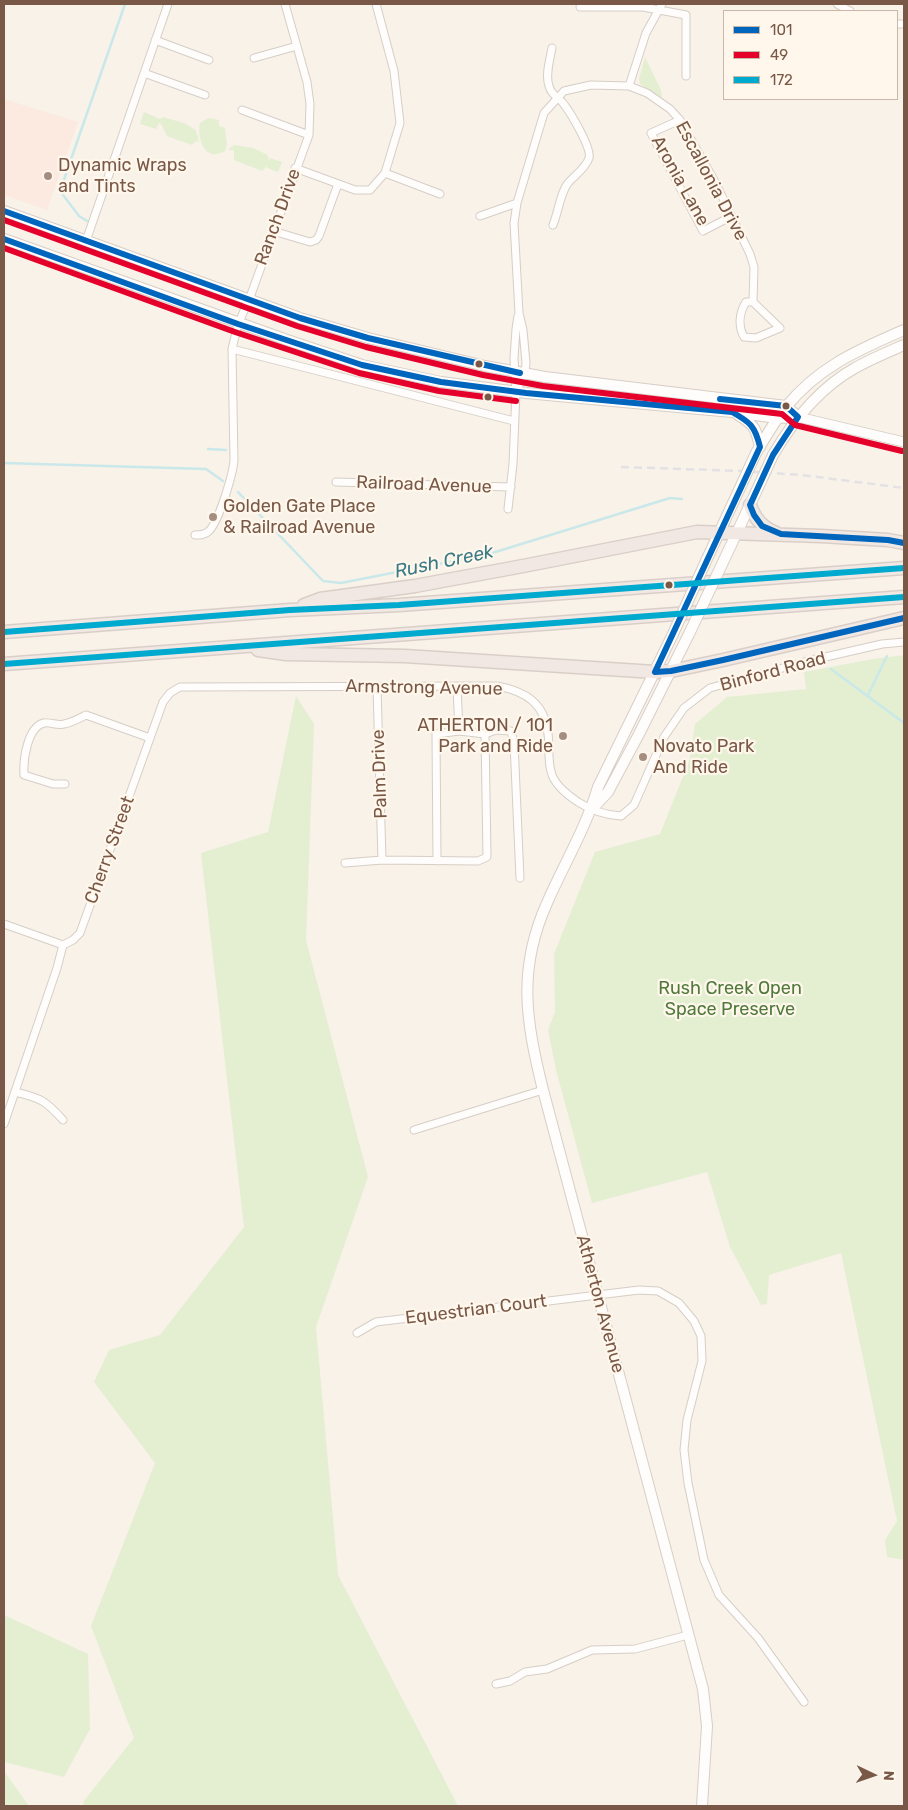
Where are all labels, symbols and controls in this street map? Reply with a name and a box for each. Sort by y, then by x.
legend [723,10,898,100]
text: 101 [770,21,792,39]
text: 49 [770,46,788,64]
text: 172 [770,71,793,89]
street label: Escallonia Drive [670,118,752,244]
street label: Aronia Lane [646,132,714,230]
place label: Dynamic Wraps and Tints [58,155,187,198]
street label: Ranch Drive [251,166,305,268]
marker: Dynamic Wraps and Tints [42,170,54,182]
unlabelled marker [474,359,484,369]
unlabelled marker [483,392,493,402]
unlabelled marker [781,401,791,411]
street label: Railroad Avenue [356,472,492,498]
place label: Golden Gate Place & Railroad Avenue [223,496,376,538]
marker: Golden Gate Place & Railroad Avenue [207,511,219,523]
water label: Rush Creek [392,540,496,584]
unlabelled marker [664,580,674,590]
street label: Binford Road [718,648,828,696]
street label: Armstrong Avenue [345,676,503,700]
place label: ATHERTON / 101 Park and Ride [417,715,553,758]
street label: Palm Drive [368,729,392,819]
marker: ATHERTON / 101 Park and Ride [557,730,569,742]
place label: Novato Park And Ride [653,736,754,779]
marker: Novato Park And Ride [637,751,649,763]
street label: Cherry Street [81,793,139,907]
park label: Rush Creek Open Space Preserve [658,978,802,1021]
street label: Atherton Avenue [571,1233,629,1375]
street label: Equestrian Court [404,1291,548,1329]
north arrow [848,1750,898,1800]
text: N [880,1770,897,1781]

